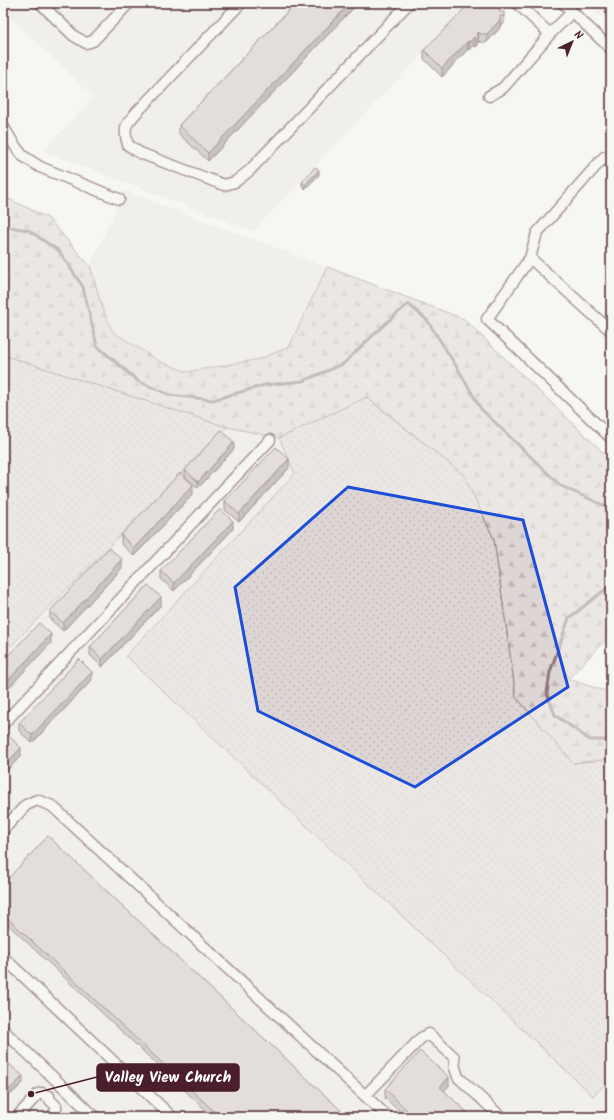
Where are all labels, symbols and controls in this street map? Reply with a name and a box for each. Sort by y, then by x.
north arrow [552,22,592,62]
text: N [569,26,587,44]
callout: Valley View Church [97,1064,239,1091]
text: Valley View Church [105,1066,231,1090]

